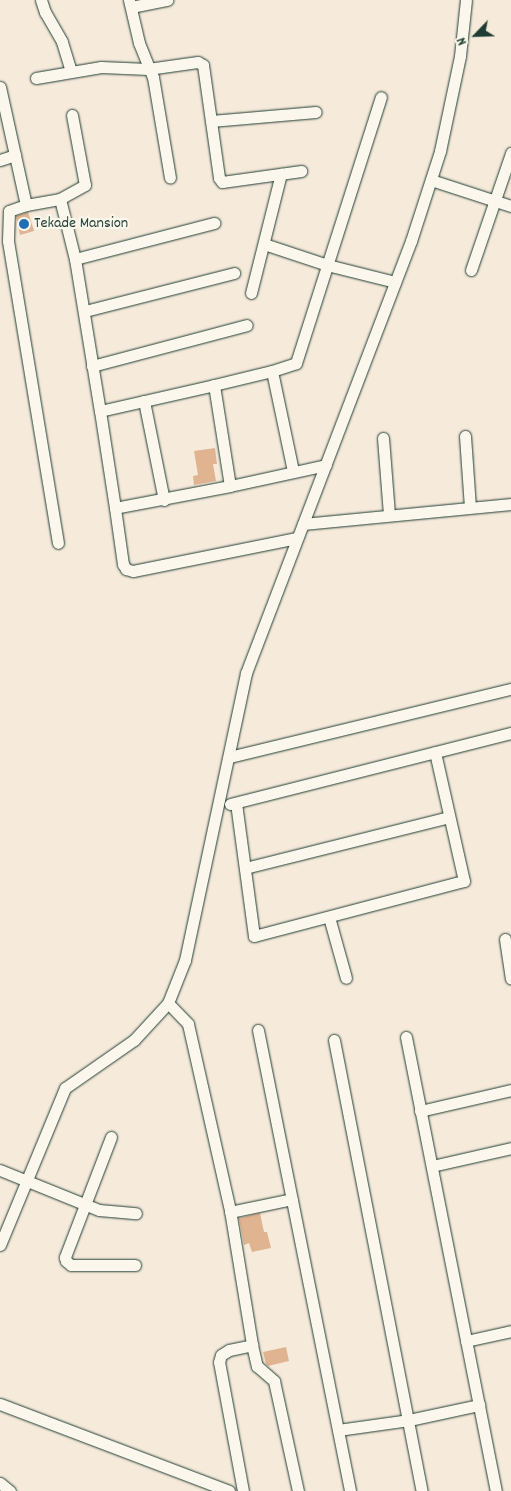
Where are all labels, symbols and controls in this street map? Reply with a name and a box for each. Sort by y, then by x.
north arrow [451,10,501,60]
text: N [452,34,473,48]
place label: Tekade Mansion [34,214,128,234]
marker: Tekade Mansion [18,218,30,230]

